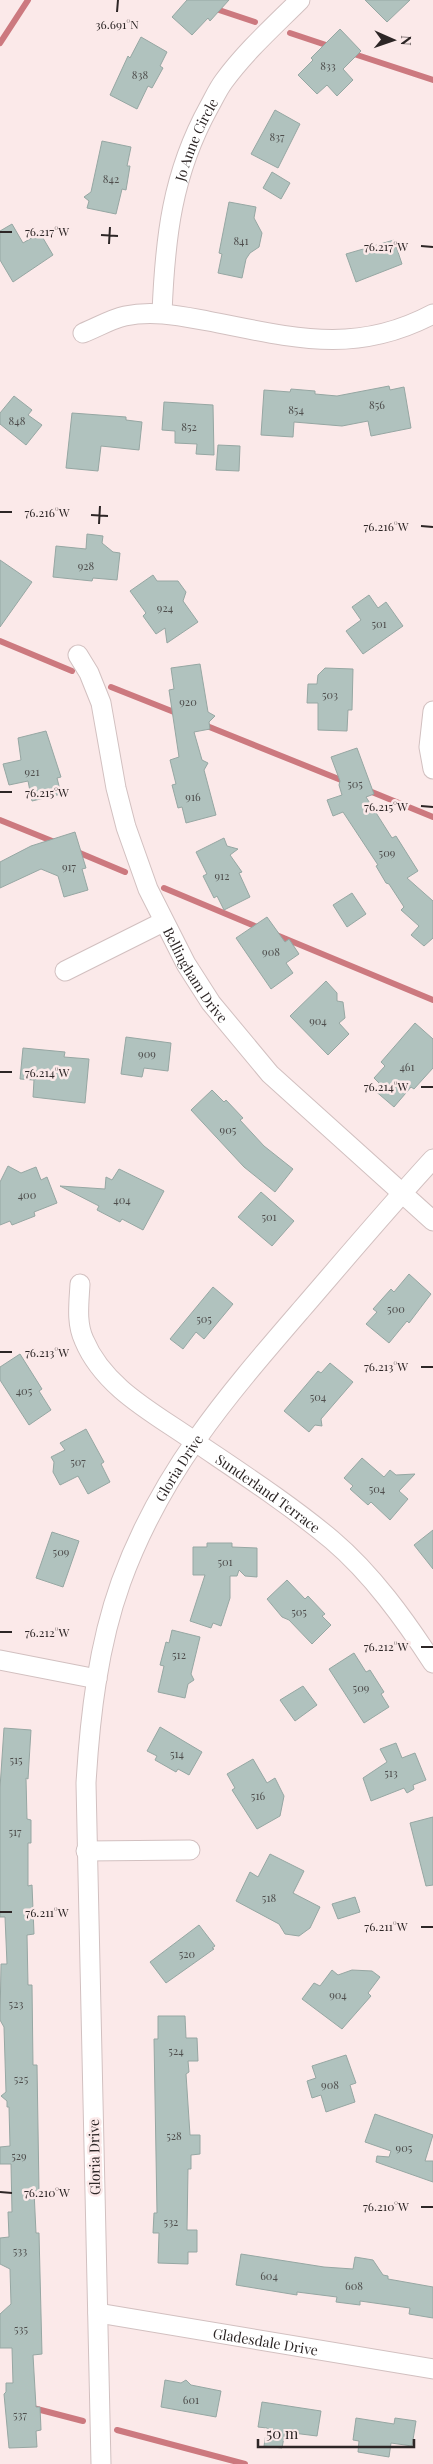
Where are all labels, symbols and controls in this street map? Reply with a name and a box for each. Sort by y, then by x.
north arrow [368,15,418,65]
text: 36.691°N [95,16,139,32]
text: N [397,35,416,46]
house number: 833 [320,58,336,73]
house number: 838 [132,67,148,82]
street label: Jo Anne Circle [170,95,222,184]
house number: 837 [269,129,285,144]
house number: 842 [103,171,119,186]
text: 76.217°W [25,223,69,239]
house number: 841 [233,233,249,248]
text: 76.217°W [364,238,408,254]
house number: 856 [369,397,385,412]
house number: 854 [288,402,304,417]
house number: 848 [9,413,26,428]
house number: 852 [181,419,197,434]
text: 76.216°W [24,504,70,520]
text: 76.216°W [363,518,409,534]
house number: 928 [78,558,95,573]
house number: 924 [157,600,174,615]
house number: 501 [371,616,387,631]
house number: 503 [322,687,338,702]
house number: 920 [179,694,197,709]
house number: 921 [25,764,39,779]
house number: 505 [347,776,363,791]
text: 76.215°W [25,784,69,800]
house number: 916 [185,789,201,804]
text: 76.215°W [364,798,408,814]
house number: 509 [379,845,396,860]
house number: 917 [62,859,77,874]
house number: 912 [215,868,229,883]
street label: Bellingham Drive [159,924,233,1026]
house number: 908 [262,944,280,959]
house number: 904 [309,1013,327,1028]
house number: 909 [138,1046,156,1061]
house number: 461 [399,1059,415,1074]
text: 76.214°W [25,1064,70,1080]
text: 76.214°W [364,1078,409,1094]
house number: 905 [220,1122,237,1137]
house number: 400 [18,1187,37,1202]
house number: 404 [113,1192,131,1207]
house number: 501 [261,1209,277,1224]
house number: 500 [387,1301,405,1316]
house number: 505 [196,1311,212,1326]
text: 76.213°W [25,1344,69,1360]
text: 76.213°W [364,1358,408,1374]
house number: 405 [16,1383,33,1398]
house number: 504 [310,1389,327,1404]
street label: Gloria Drive [150,1430,207,1505]
street label: Sunderland Terrace [212,1449,325,1537]
house number: 507 [70,1454,86,1469]
house number: 504 [369,1481,386,1496]
house number: 509 [53,1544,70,1559]
house number: 501 [217,1554,233,1569]
house number: 505 [291,1604,307,1619]
text: 76.212°W [25,1624,69,1640]
text: 76.212°W [364,1638,408,1654]
house number: 512 [172,1647,186,1662]
house number: 509 [353,1680,370,1695]
house number: 514 [170,1746,185,1761]
house number: 515 [9,1752,23,1767]
house number: 513 [384,1765,398,1780]
house number: 516 [251,1788,265,1803]
house number: 517 [8,1824,22,1839]
house number: 518 [262,1890,276,1905]
text: 76.211°W [25,1904,69,1920]
text: 76.211°W [364,1918,408,1934]
house number: 520 [179,1946,196,1961]
house number: 904 [329,1987,347,2002]
house number: 523 [9,1996,23,2011]
house number: 524 [168,2043,184,2058]
house number: 525 [14,2071,29,2086]
house number: 908 [321,2077,339,2092]
street label: Gloria Drive [84,2119,104,2195]
house number: 528 [166,2128,182,2143]
house number: 905 [396,2140,413,2155]
house number: 529 [11,2148,27,2163]
text: 76.210°W [24,2184,70,2200]
text: 76.210°W [363,2198,409,2214]
house number: 532 [164,2214,178,2229]
house number: 533 [13,2243,27,2258]
house number: 604 [260,2268,278,2283]
house number: 608 [345,2278,363,2293]
house number: 535 [14,2321,28,2336]
street label: Gladesdale Drive [212,2323,320,2359]
house number: 601 [183,2392,199,2407]
house number: 537 [13,2407,28,2422]
scale bar [258,2416,414,2448]
text: 50 m [266,2423,299,2443]

